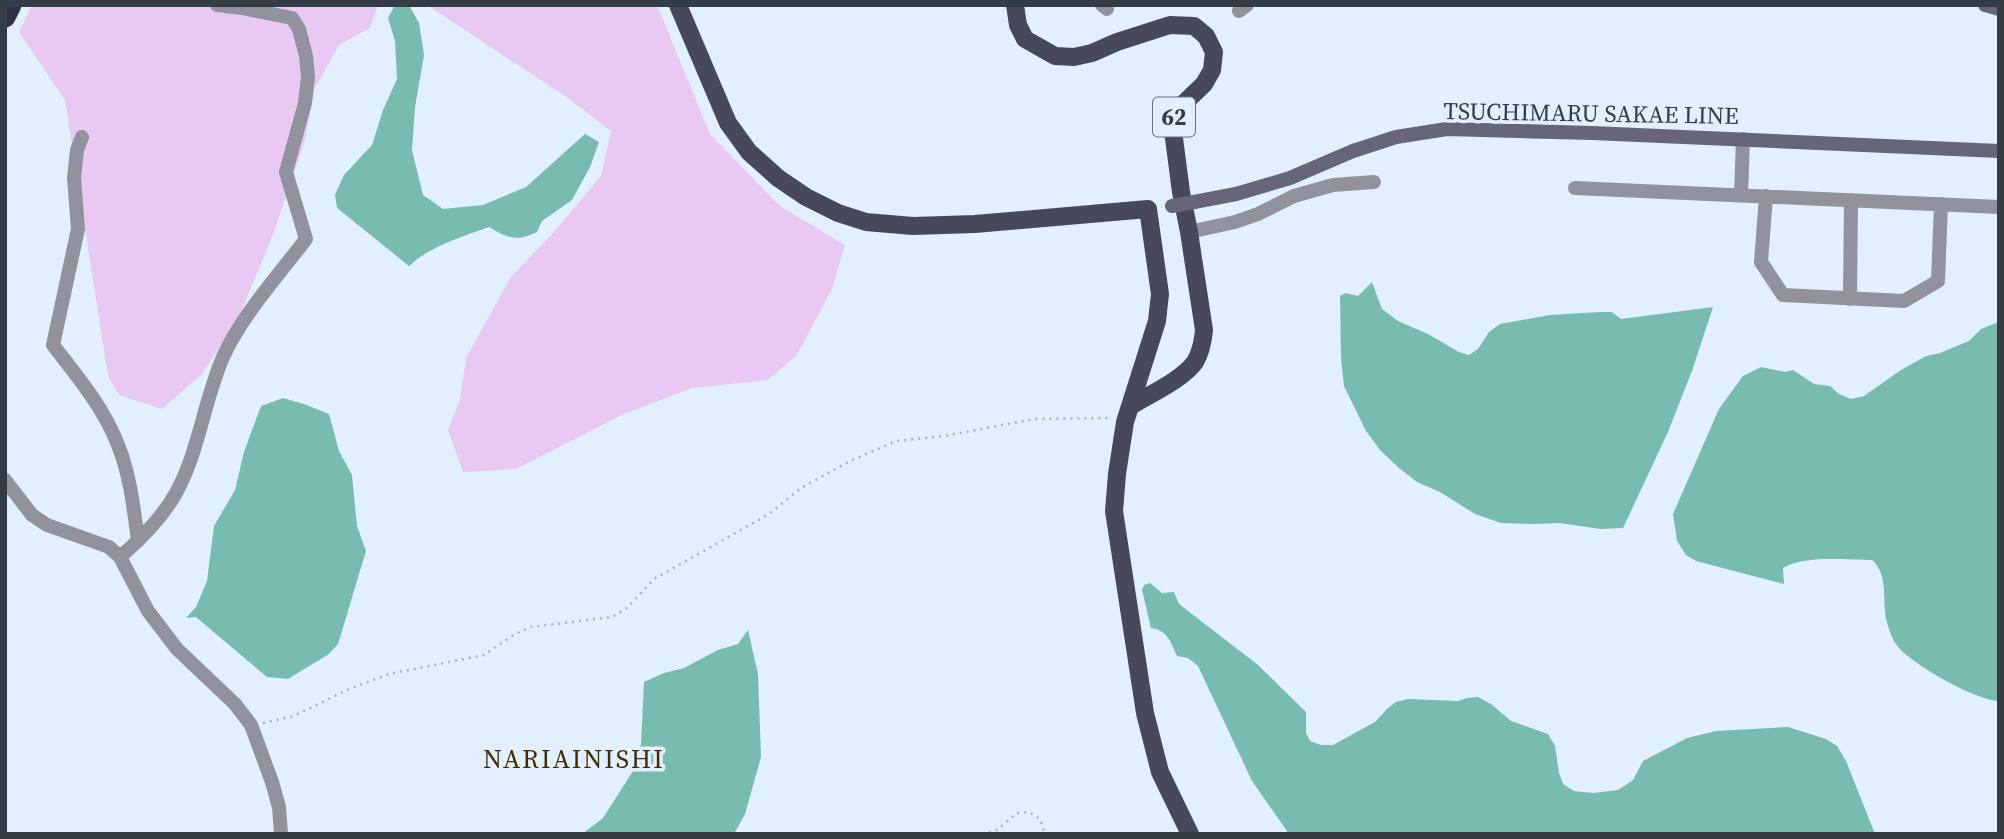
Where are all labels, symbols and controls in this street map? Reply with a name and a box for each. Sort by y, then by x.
street label: TSUCHIMARU SAKAE LINE [1443,94,1739,132]
road number: 62 [1153,98,1195,136]
district label: NARIAINISHI [483,741,665,777]

